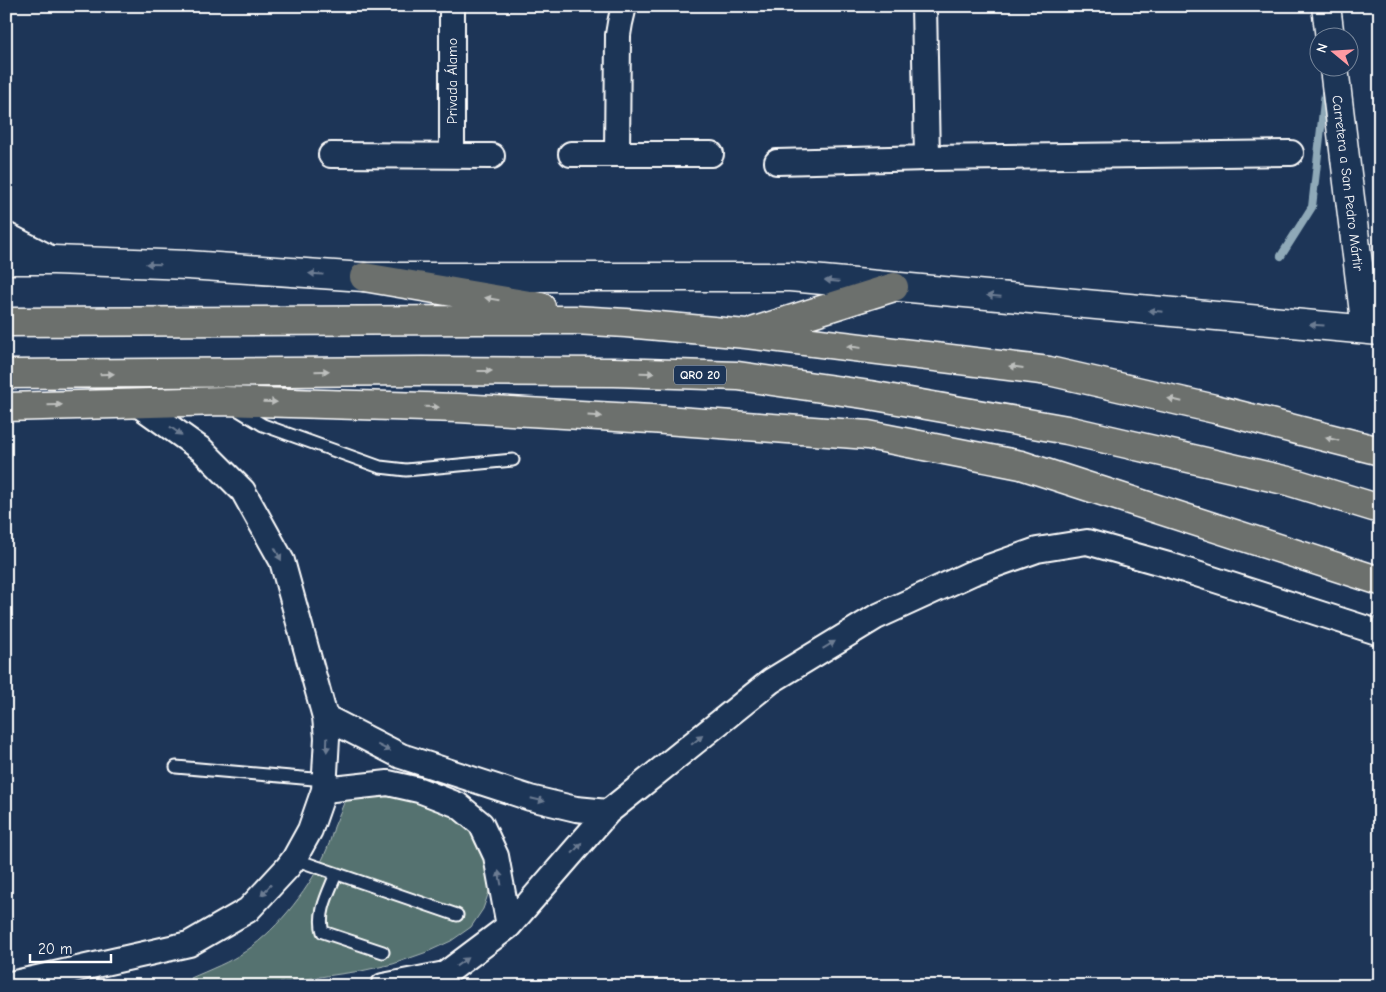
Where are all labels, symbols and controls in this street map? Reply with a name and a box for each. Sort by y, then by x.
north arrow [1308,28,1358,78]
street label: Privada Álamo [444,38,461,124]
text: N [1313,41,1332,55]
street label: Carretera a San Pedro Mártir [1328,94,1367,272]
one-way arrow [145,260,161,268]
one-way arrow [307,269,323,277]
one-way arrow [824,277,840,285]
one-way arrow [985,292,1001,300]
one-way arrow [484,294,500,302]
one-way arrow [1147,307,1163,315]
one-way arrow [1309,321,1325,329]
one-way arrow [846,343,862,351]
one-way arrow [1007,363,1023,371]
road number: QRO 20 [674,366,726,384]
one-way arrow [315,367,331,375]
one-way arrow [477,367,493,375]
one-way arrow [100,369,116,377]
one-way arrow [640,369,656,377]
one-way arrow [1167,396,1182,404]
one-way arrow [262,398,278,406]
one-way arrow [47,401,63,409]
one-way arrow [425,403,441,411]
one-way arrow [587,412,603,420]
one-way arrow [169,426,183,436]
one-way arrow [1325,435,1340,443]
one-way arrow [274,547,282,561]
one-way arrow [822,641,835,650]
one-way arrow [690,734,703,745]
one-way arrow [322,737,330,753]
one-way arrow [377,743,392,752]
one-way arrow [530,796,545,804]
one-way arrow [571,842,582,855]
one-way arrow [496,870,504,886]
one-way arrow [260,884,272,896]
scale bar [30,932,111,964]
text: 20 m [38,940,72,958]
one-way arrow [455,956,468,967]

